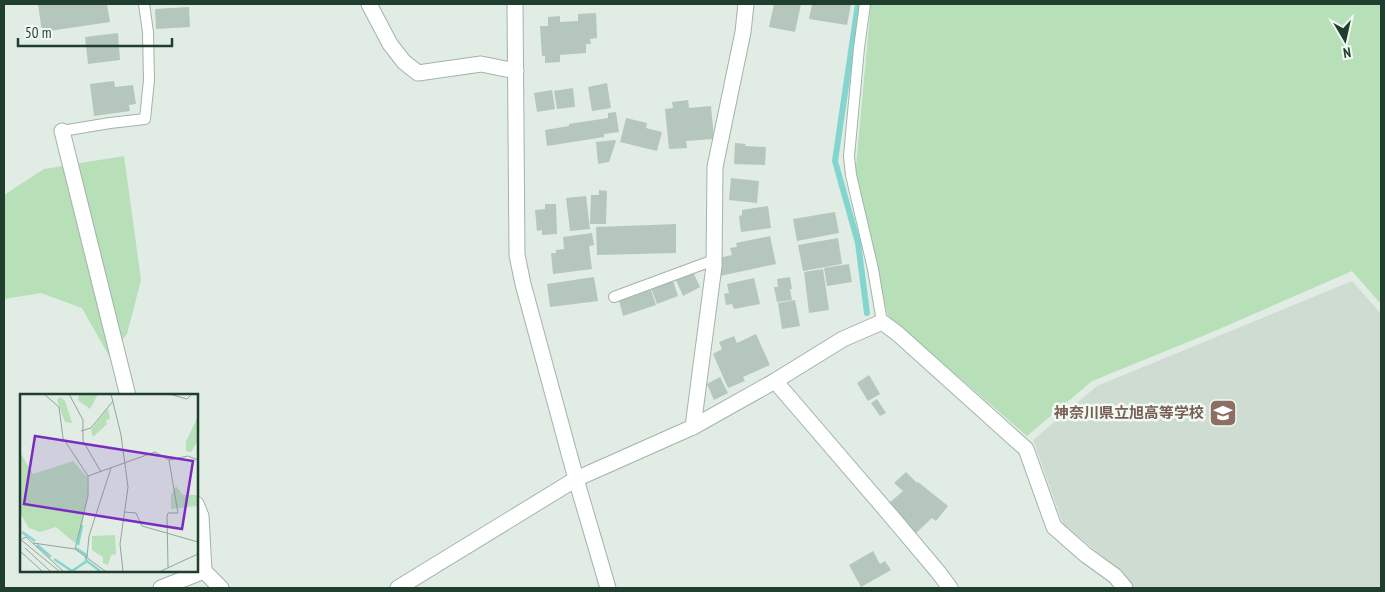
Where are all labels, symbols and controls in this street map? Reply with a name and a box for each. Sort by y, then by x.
scale bar [18,15,171,47]
north arrow [1320,15,1370,65]
text: 50 m [25,23,51,42]
text: N [1342,43,1352,62]
inset map [20,394,198,572]
school or university icon: 神奈川県立旭高等学校 [1208,398,1238,428]
place label: 神奈川県立旭高等学校 [1053,403,1204,422]

